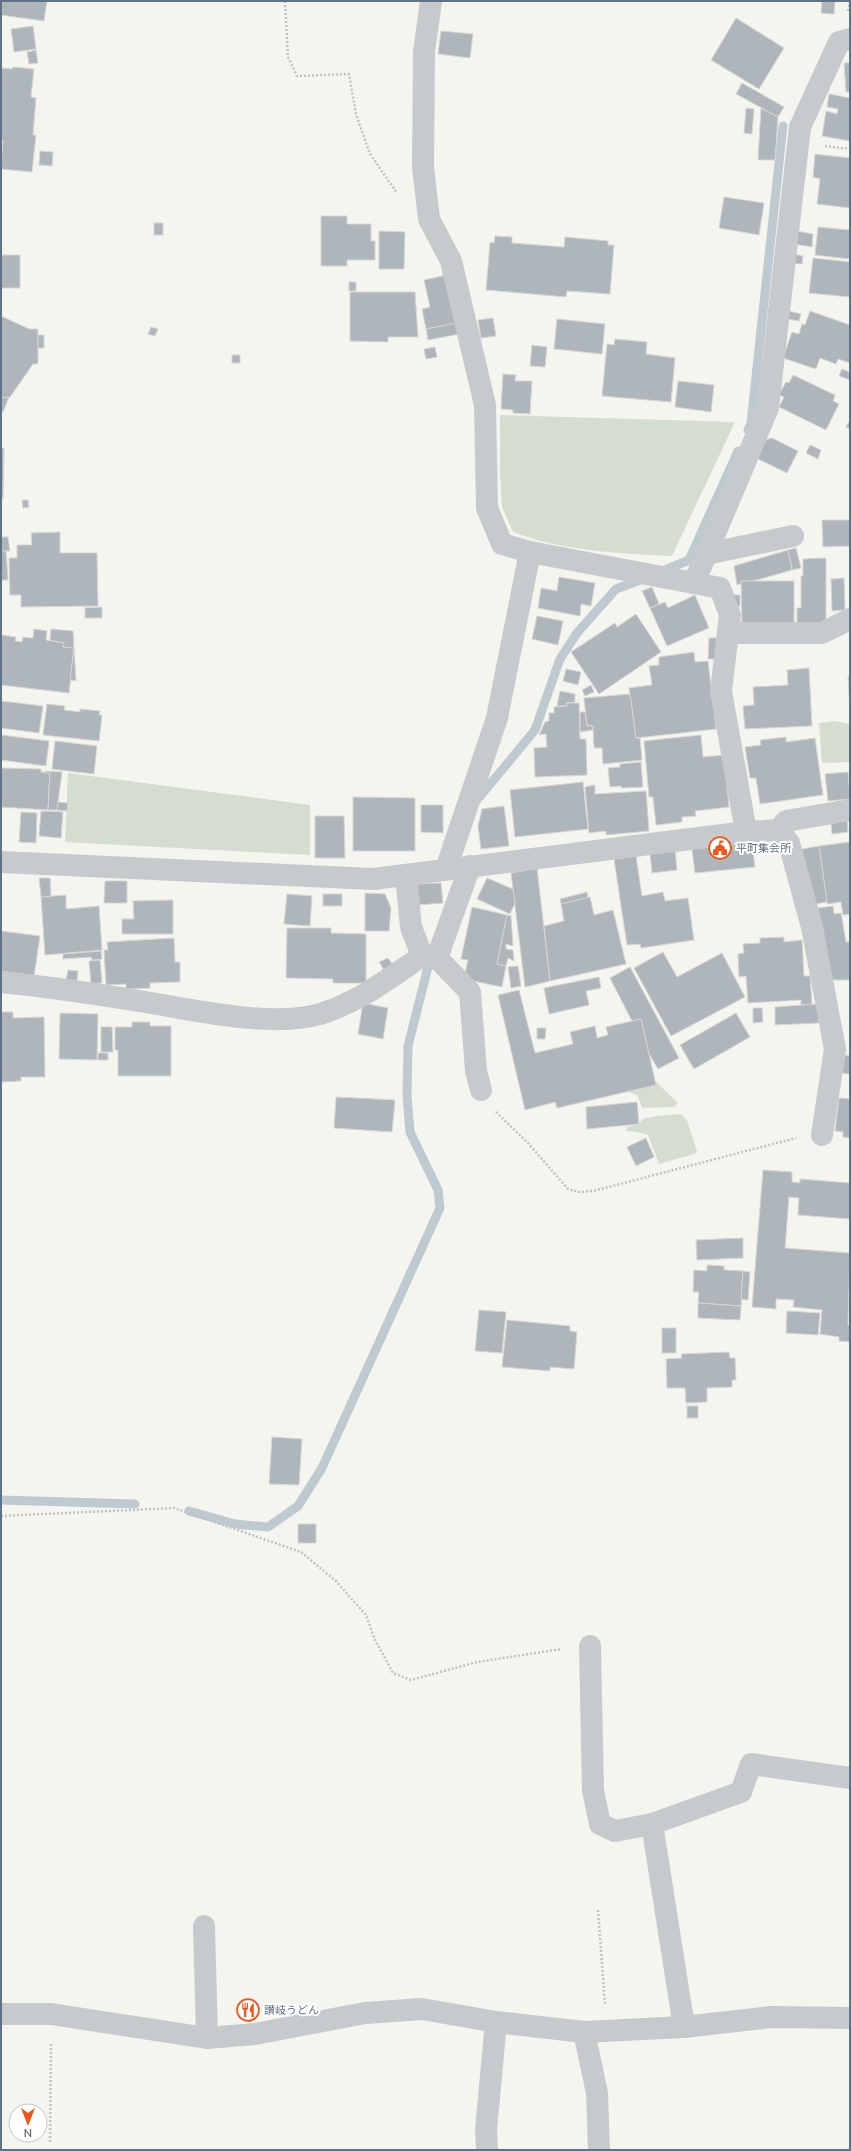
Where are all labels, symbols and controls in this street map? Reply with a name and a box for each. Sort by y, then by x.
public building icon: 平町集会所 [707,835,733,861]
place label: 平町集会所 [736,841,792,856]
restaurant icon: 讃岐うどん [235,1997,261,2023]
place label: 讃岐うどん [264,2003,319,2018]
north arrow [8,2103,48,2143]
text: N [24,2125,32,2140]

